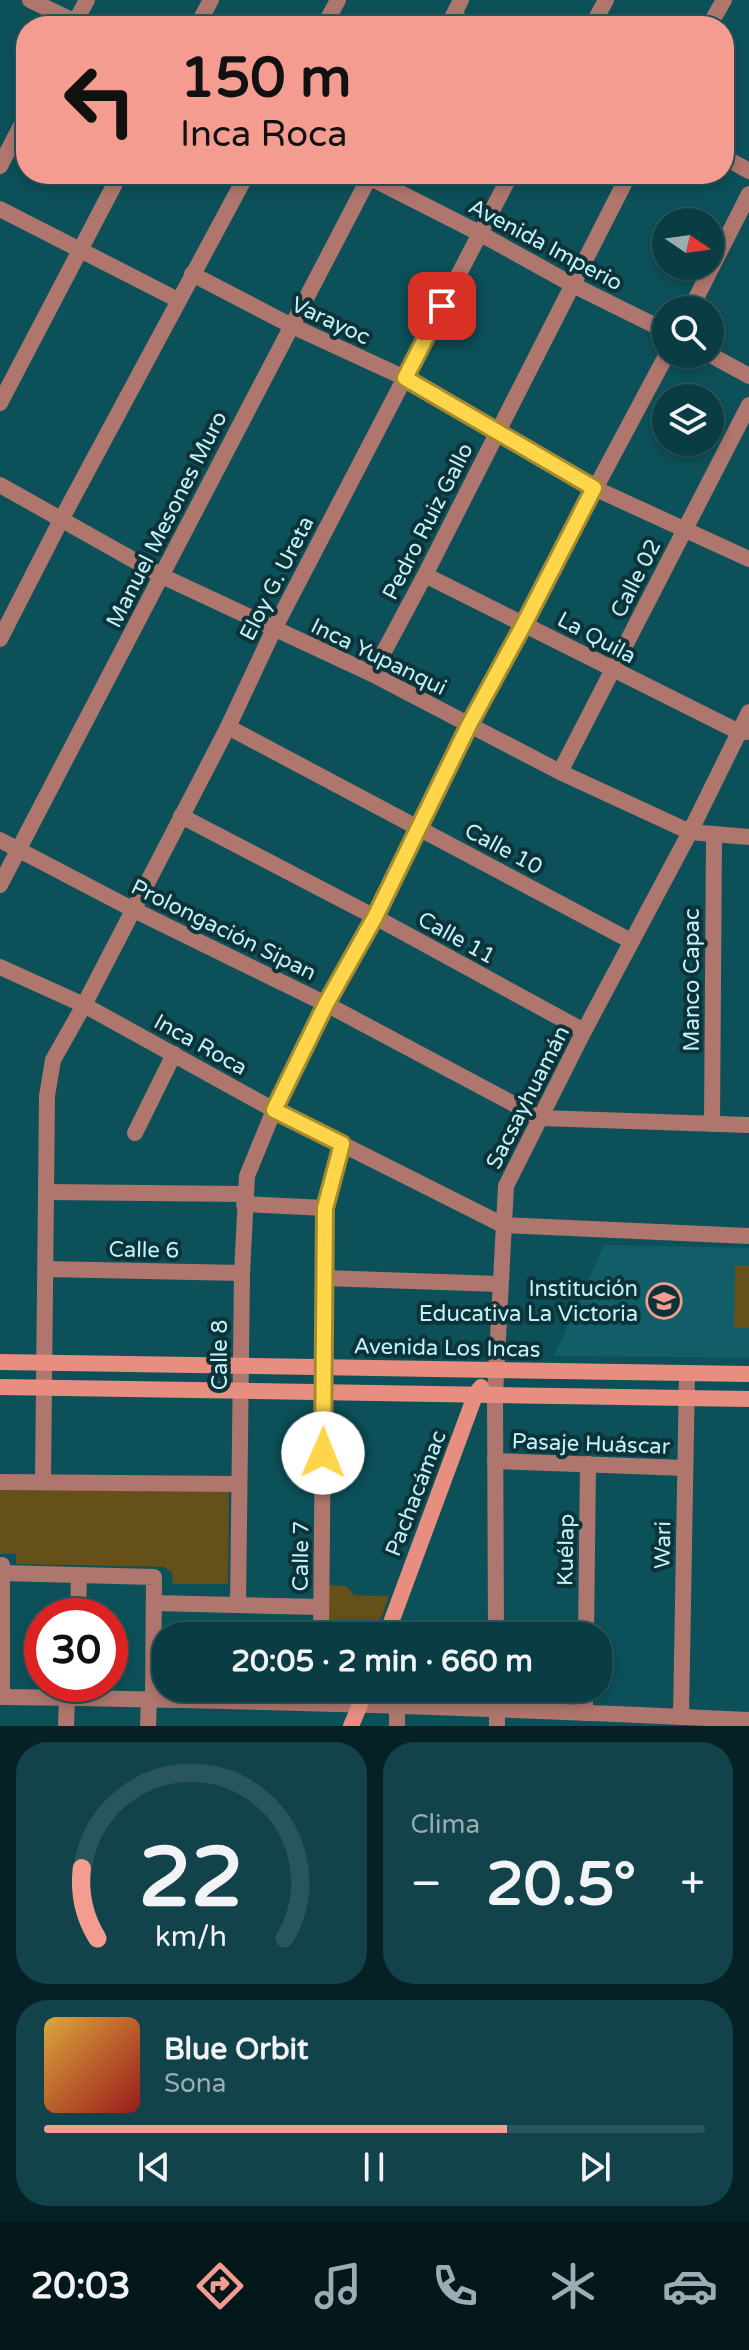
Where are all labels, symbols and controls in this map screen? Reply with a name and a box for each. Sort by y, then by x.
text: 150 m [180,45,351,112]
icon: left [48,48,152,152]
text: Inca Roca [180,113,348,156]
street label: Avenida Imperio [464,193,627,296]
north arrow [652,208,724,280]
map controls [652,208,724,456]
pin [408,272,476,340]
icon: arrive [420,284,464,328]
street label: Varayoc [287,291,374,350]
button: search [652,296,724,368]
button: layers [652,384,724,456]
street label: Manuel Mesones Muro [101,407,233,632]
street label: Pedro Ruiz Gallo [377,439,479,604]
street label: Eloy G. Ureta [234,512,319,645]
street label: Calle 02 [605,535,667,622]
street label: La Quila [553,606,640,669]
street label: Inca Yupanqui [307,613,451,701]
street label: Calle 10 [460,818,547,880]
street label: Prolongación Sipan [127,874,320,986]
street label: Calle 11 [413,906,500,970]
street label: Manco Capac [679,908,705,1052]
street label: Inca Roca [149,1009,252,1081]
street label: Sacsayhuamán [481,1022,575,1173]
street label: Calle 6 [108,1236,180,1264]
place label: Institución Educativa La Victoria [419,1276,638,1327]
school or university icon: Institución Educativa La Victoria [645,1282,683,1320]
street label: Calle 8 [207,1320,233,1390]
street label: Avenida Los Incas [353,1333,541,1363]
position arrow [281,1411,365,1495]
street label: Pachacámac [380,1427,452,1560]
street label: Pasaje Huáscar [511,1428,671,1460]
street label: Kuélap [552,1514,580,1586]
street label: Calle 7 [287,1520,315,1592]
street label: Wari [650,1521,676,1569]
speed limit sign: 30 [24,1598,128,1702]
text: 20:05 · 2 min · 660 m [231,1643,533,1680]
text: Clima [411,1809,480,1840]
text: 22 [139,1829,243,1929]
text: 20.5° [486,1849,636,1921]
text: − [411,1858,442,1911]
text: + [680,1858,705,1911]
text: km/h [155,1920,227,1954]
text: Blue Orbit [164,2031,309,2068]
text: Sona [164,2068,226,2099]
icon: previous [132,2145,176,2189]
icon: pause [352,2145,396,2189]
icon: next [573,2145,617,2189]
icon: directions [192,2258,248,2314]
icon: music [310,2258,366,2314]
icon: phone [427,2258,483,2314]
icon: climate [545,2258,601,2314]
icon: car [662,2258,718,2314]
text: 20:03 [31,2265,131,2308]

